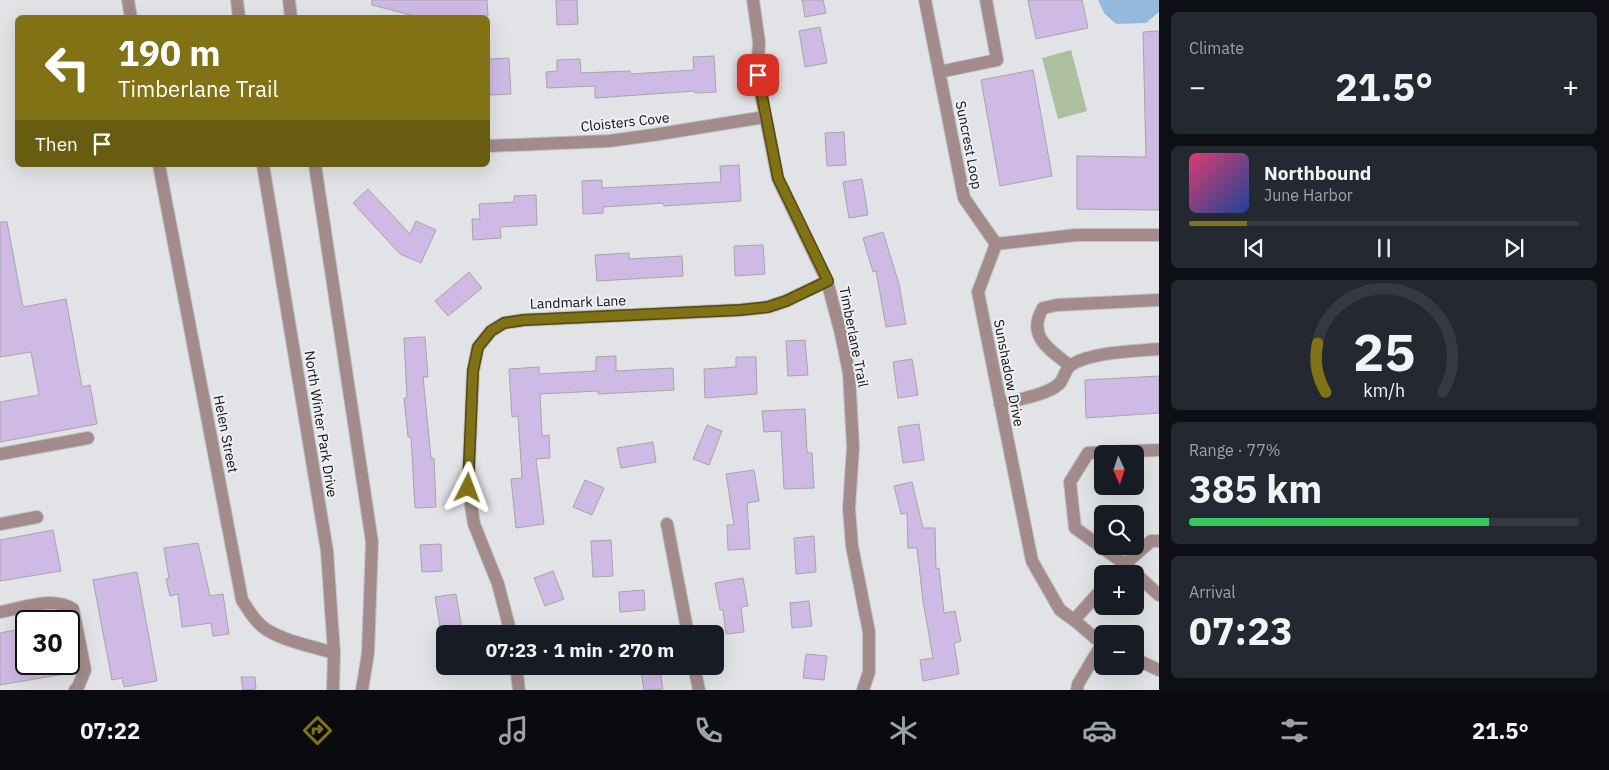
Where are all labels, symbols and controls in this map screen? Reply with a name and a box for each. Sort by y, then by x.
text: 190 m [118,30,221,76]
icon: left [35,35,100,100]
text: Climate [1189,38,1244,58]
pin [737,54,779,96]
icon: arrive [744,61,772,89]
text: 21.5° [1335,62,1433,111]
text: − [1189,68,1206,105]
text: + [1562,68,1579,105]
text: Timberlane Trail [118,74,279,103]
street label: Suncrest Loop [952,99,986,191]
street label: Cloisters Cove [580,108,671,136]
icon: arrive [88,130,116,158]
text: Then [35,132,78,156]
text: Northbound [1264,161,1371,185]
text: June Harbor [1264,185,1353,205]
icon: previous [1240,234,1268,262]
icon: pause [1370,234,1398,262]
icon: next [1500,234,1528,262]
street label: Timberlane Trail [835,285,873,389]
street label: Landmark Lane [530,291,627,313]
street label: Sunshadow Drive [990,318,1028,428]
text: 25 [1353,318,1415,385]
street label: North Winter Park Drive [301,349,342,499]
text: km/h [1363,379,1405,402]
street label: Helen Street [210,394,242,474]
text: Range · 77% [1189,440,1281,460]
north arrow [1094,445,1144,495]
map controls [1094,445,1144,675]
position arrow [441,461,493,513]
text: 385 km [1189,464,1322,513]
button: search [1094,505,1144,555]
button: + [1094,565,1144,615]
text: Arrival [1189,582,1236,602]
text: 07:23 [1189,606,1293,655]
speed limit sign: 30 [15,610,80,675]
button: − [1094,625,1144,675]
text: 07:23 · 1 min · 270 m [486,638,674,662]
icon: directions [300,713,335,748]
icon: music [496,713,531,748]
icon: phone [691,713,726,748]
icon: climate [886,713,921,748]
icon: car [1082,713,1117,748]
icon: filters [1277,713,1312,748]
text: 07:22 [80,716,140,745]
text: 21.5° [1472,716,1529,745]

